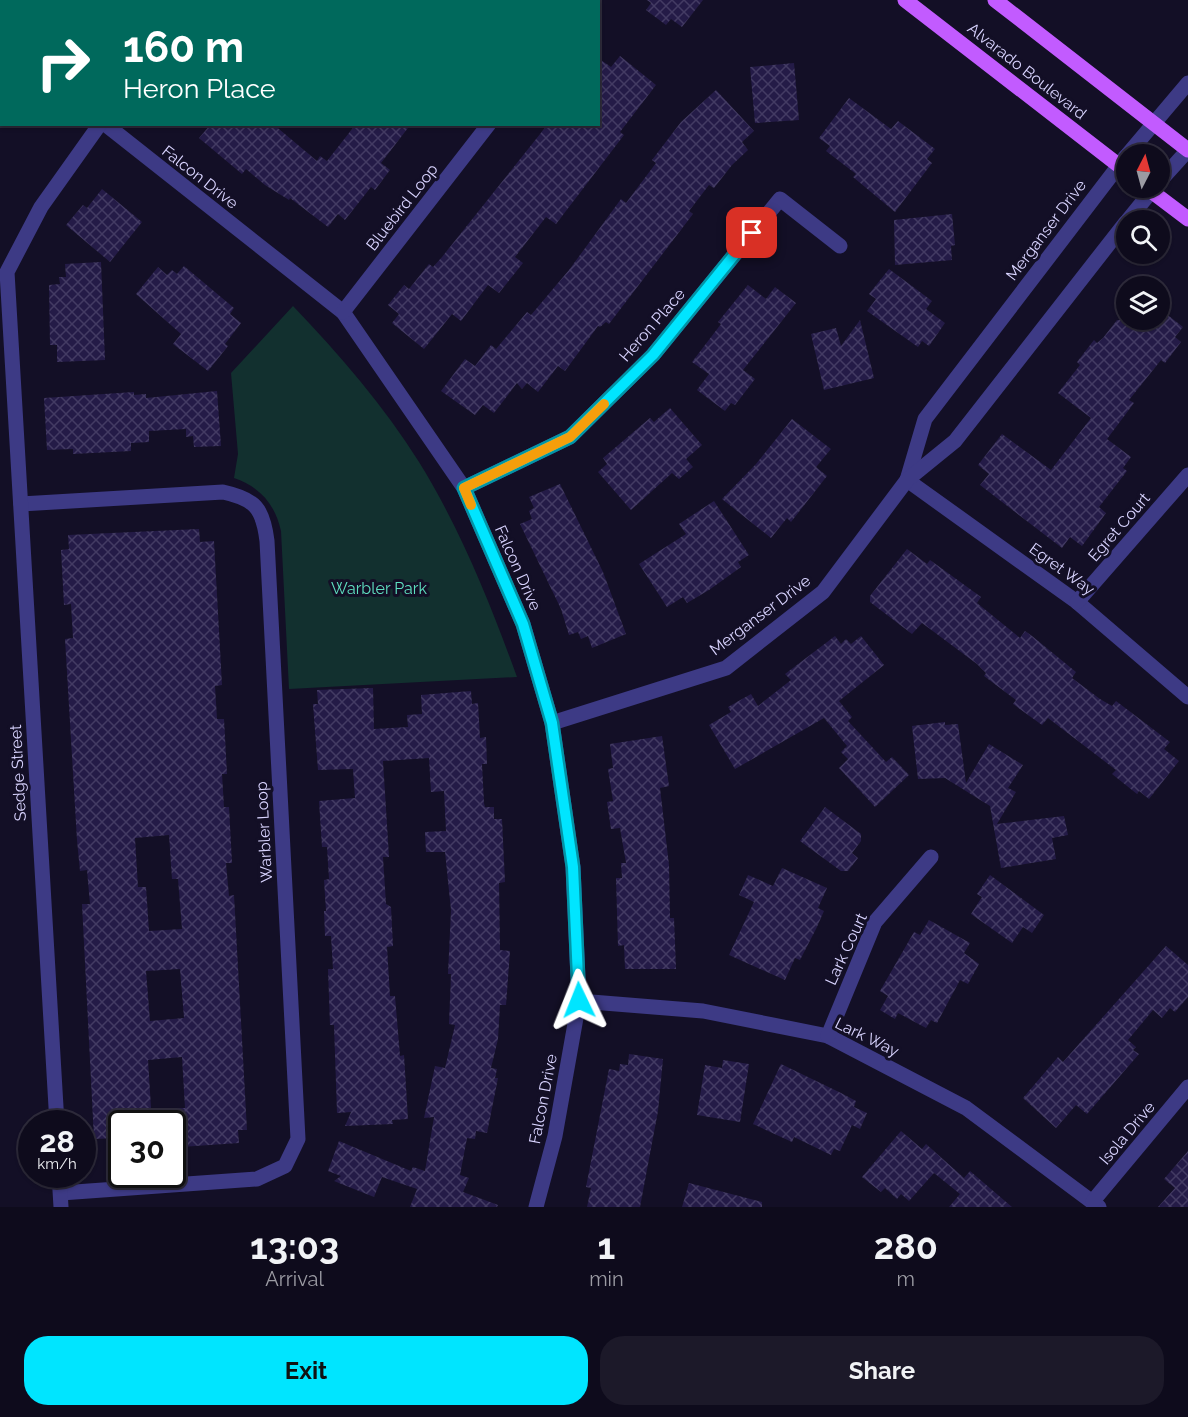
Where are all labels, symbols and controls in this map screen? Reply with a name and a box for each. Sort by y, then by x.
street label: Alvarado Boulevard [964,19,1090,123]
text: 160 m [123,23,244,72]
icon: right [24,24,102,102]
text: Heron Place [123,73,276,104]
street label: Falcon Drive [158,141,242,213]
north arrow [1116,144,1170,198]
map controls [1116,144,1170,330]
street label: Bluebird Loop [362,160,442,254]
street label: Merganser Drive [1002,176,1090,284]
pin [726,207,777,258]
button: search [1116,210,1170,264]
icon: arrive [735,216,768,249]
button: layers [1116,276,1170,330]
street label: Heron Place [615,285,689,365]
street label: Egret Court [1084,488,1154,565]
street label: Falcon Drive [491,522,545,614]
street label: Egret Way [1026,539,1099,599]
street label: Merganser Drive [706,571,814,659]
park label: Warbler Park [331,579,427,598]
street label: Sedge Street [6,724,30,822]
street label: Warbler Loop [252,781,276,883]
street label: Lark Court [821,909,871,988]
position arrow [547,968,611,1032]
street label: Lark Way [832,1013,902,1061]
street label: Falcon Drive [525,1052,561,1146]
street label: Isola Drive [1095,1098,1159,1168]
speed limit sign: 30 [108,1110,186,1188]
text: 28 [39,1124,75,1159]
text: km/h [37,1155,77,1173]
text: 13:03 [250,1225,339,1267]
text: 1 [597,1225,615,1267]
text: 280 [874,1225,938,1267]
text: Arrival [265,1267,324,1291]
text: min [589,1267,624,1291]
text: m [897,1267,915,1291]
button: Exit [24,1336,588,1405]
button: Share [600,1336,1164,1405]

